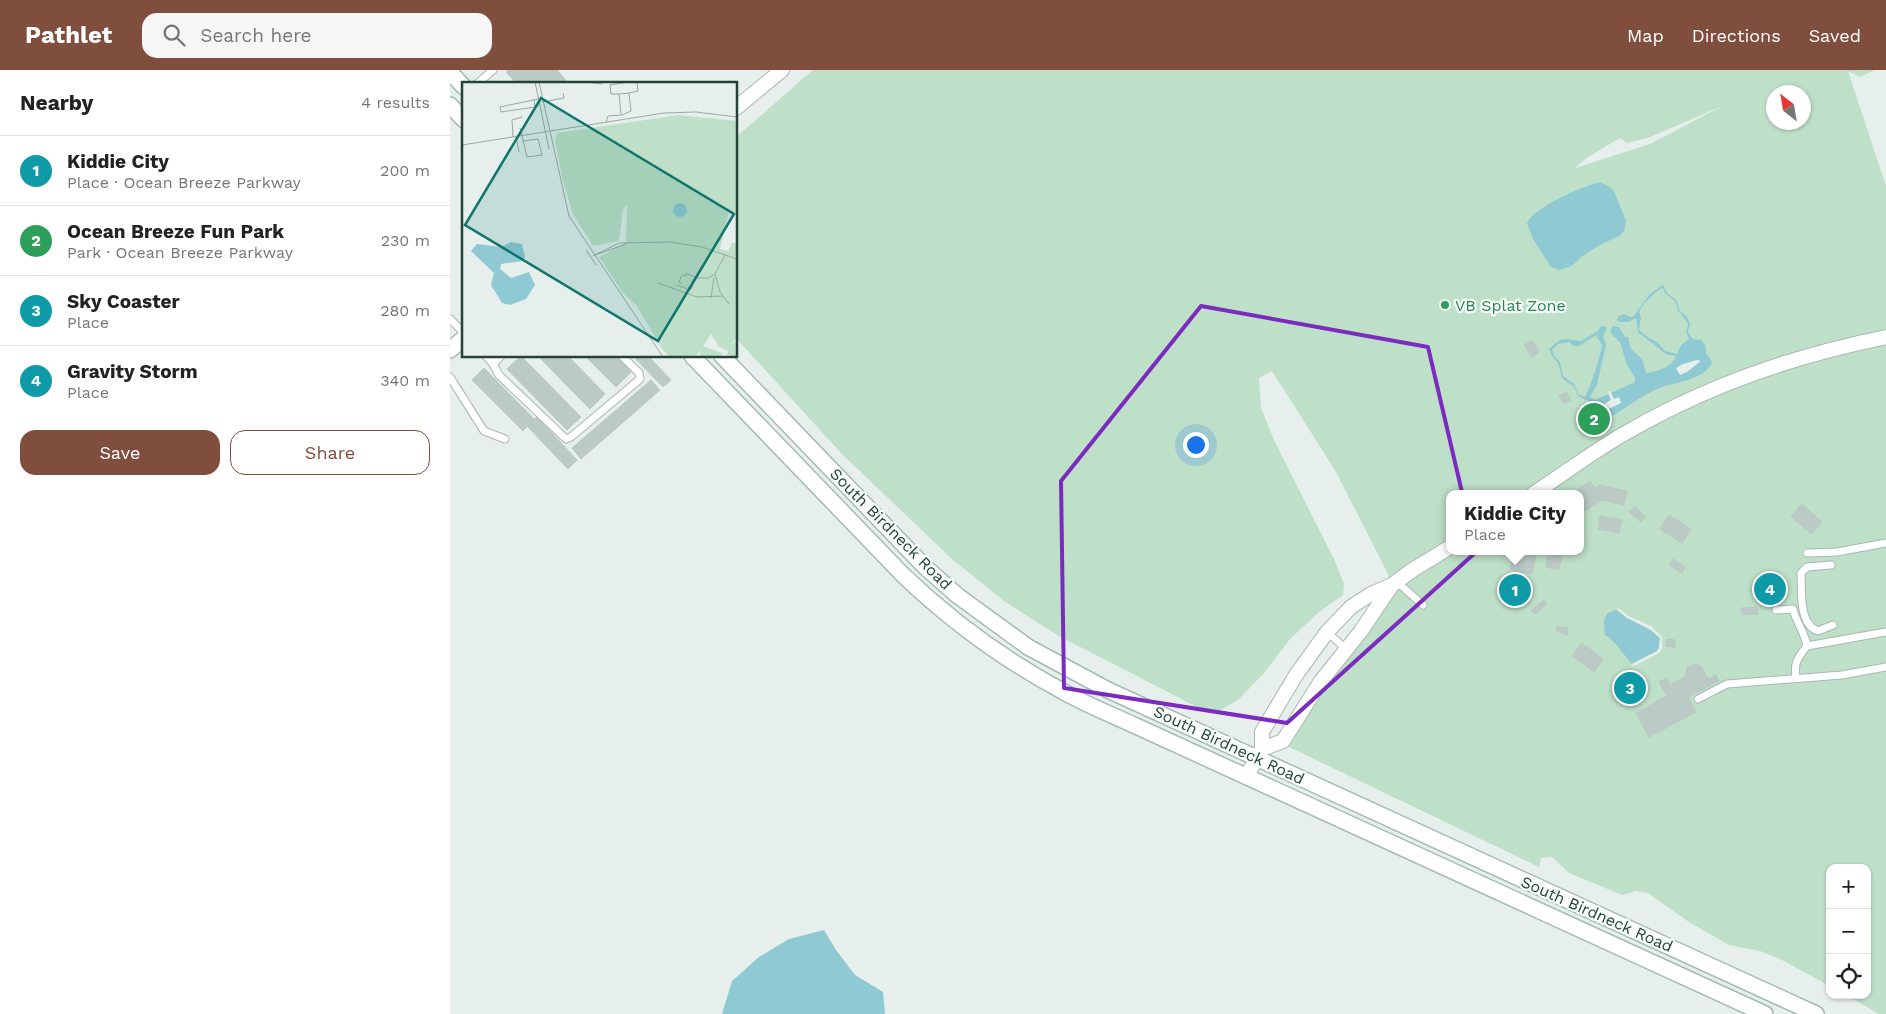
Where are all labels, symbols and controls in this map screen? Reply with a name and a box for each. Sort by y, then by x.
search box [142,13,492,58]
text: Pathlet [25,21,112,49]
icon: search [160,21,188,49]
text: Search here [200,24,312,47]
text: Map [1627,25,1664,46]
text: Directions [1692,25,1781,46]
text: Saved [1809,25,1861,46]
inset map [462,82,738,358]
north arrow [1766,85,1811,130]
text: Nearby [20,90,93,115]
text: 4 results [361,93,430,112]
text: Kiddie City [67,150,169,173]
text: 1 [33,161,39,180]
text: 200 m [380,161,430,180]
text: Place · Ocean Breeze Parkway [67,173,301,192]
text: Ocean Breeze Fun Park [67,220,284,243]
text: 2 [31,231,41,250]
text: 230 m [381,231,430,250]
text: Park · Ocean Breeze Parkway [67,243,293,262]
text: Sky Coaster [67,290,180,313]
place label: VB Splat Zone [1455,296,1566,315]
marker: VB Splat Zone [1439,299,1451,311]
text: 3 [31,301,41,320]
text: 280 m [380,301,430,320]
text: Place [67,313,109,332]
text: Gravity Storm [67,360,198,383]
text: 4 [31,371,41,390]
text: 340 m [380,371,430,390]
text: Place [67,383,109,402]
pin: 2 [1578,400,1610,438]
button: Save [20,430,220,475]
button: Share [230,430,430,475]
your location [1183,432,1209,458]
street label: South Birdneck Road [826,464,956,594]
popup [1446,490,1584,555]
text: Kiddie City [1464,502,1566,525]
text: Place [1464,525,1506,544]
pin: 4 [1754,570,1786,608]
pin: 1 [1499,571,1531,609]
pin: 3 [1614,669,1646,707]
street label: South Birdneck Road [1151,702,1307,788]
map controls [1826,864,1871,999]
button: + [1826,864,1871,909]
street label: South Birdneck Road [1518,872,1676,956]
button: − [1826,909,1871,954]
button: locate [1826,954,1871,999]

